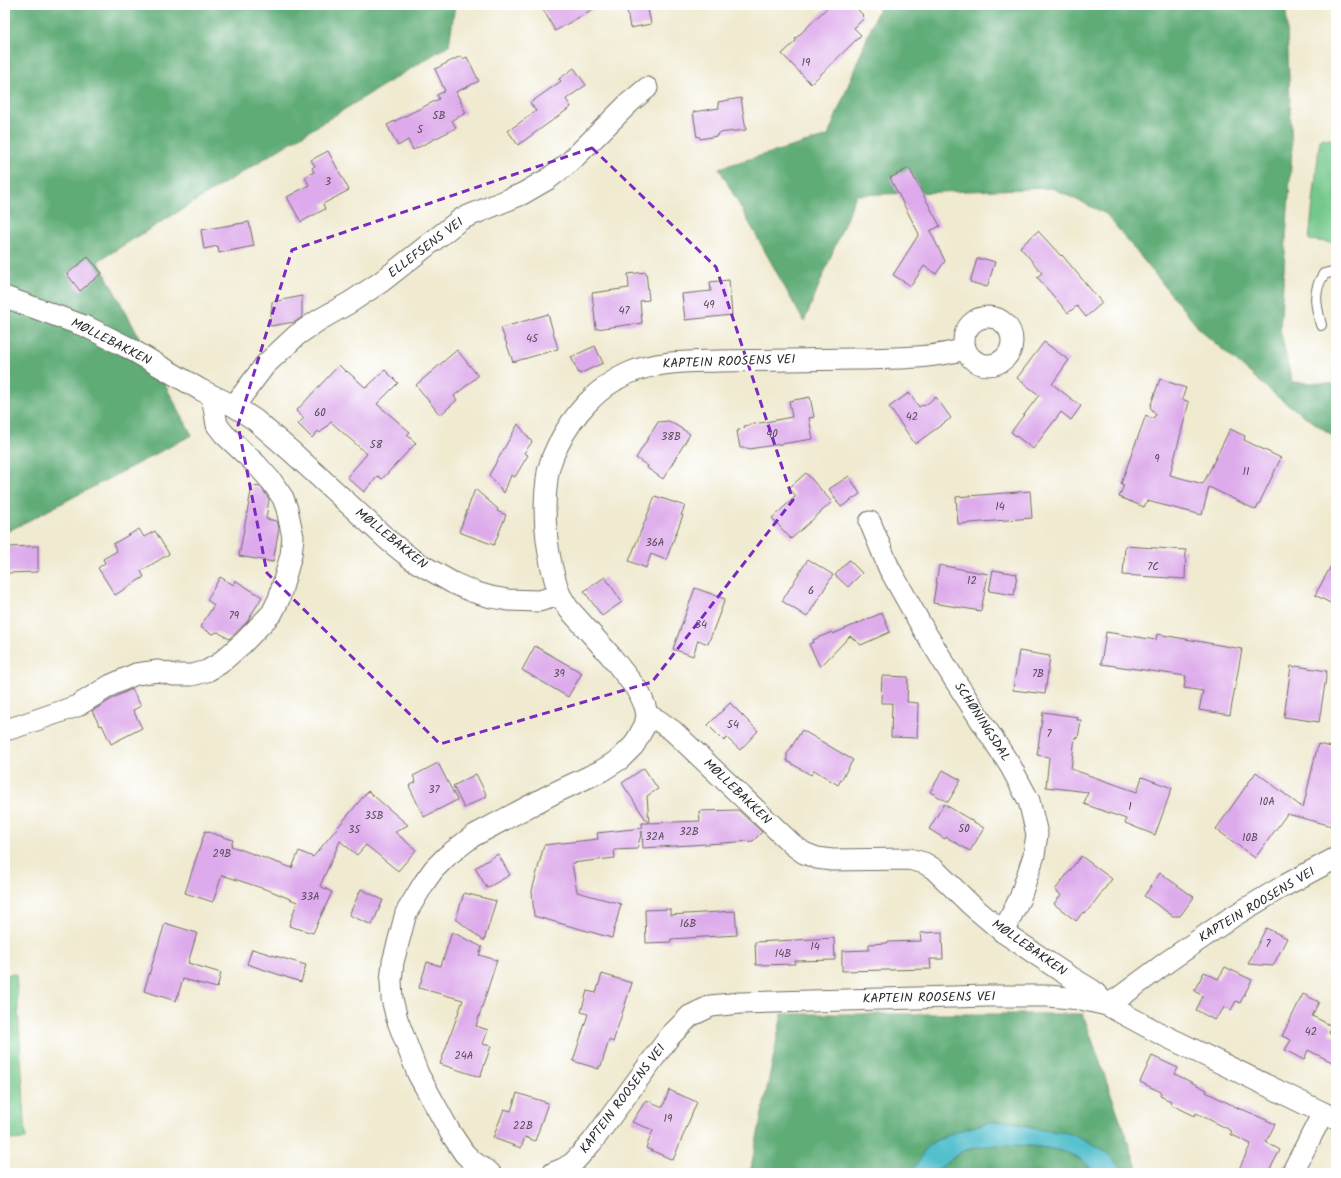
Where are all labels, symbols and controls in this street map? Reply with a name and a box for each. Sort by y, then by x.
house number: 19 [802,54,811,72]
house number: 5B [433,107,445,125]
house number: 5 [417,121,424,139]
house number: 3 [325,173,331,191]
street label: ELLEFSENS VEI [384,212,468,284]
house number: 49 [703,296,715,314]
house number: 47 [618,302,630,320]
street label: MØLLEBAKKEN [67,313,155,371]
house number: 45 [526,330,539,348]
street label: KAPTEIN ROOSENS VEI [662,349,796,375]
house number: 60 [314,404,326,422]
house number: 42 [906,408,918,426]
house number: 40 [766,425,778,443]
house number: 38B [661,428,681,446]
house number: 58 [370,436,383,454]
house number: 9 [1154,450,1160,468]
house number: 11 [1243,463,1249,481]
house number: 14 [995,498,1005,516]
street label: MØLLEBAKKEN [350,503,432,575]
house number: 36A [645,534,665,552]
house number: 7C [1147,558,1159,576]
house number: 12 [967,572,977,590]
house number: 6 [808,582,814,600]
house number: 79 [229,607,240,625]
house number: 34 [695,616,707,634]
house number: 39 [553,665,565,683]
house number: 7B [1032,665,1044,683]
street label: SCHØNINGSDAL [948,678,1016,766]
house number: 54 [727,716,739,734]
house number: 7 [1046,725,1052,743]
street label: MØLLEBAKKEN [698,754,776,830]
house number: 37 [428,781,441,799]
house number: 10A [1259,793,1275,811]
house number: 1 [1128,798,1132,816]
house number: 35B [364,807,384,825]
house number: 50 [958,820,970,838]
house number: 35 [348,821,361,839]
house number: 32B [679,823,699,841]
house number: 32A [645,828,665,846]
house number: 10B [1242,829,1258,847]
house number: 29B [213,845,231,863]
street label: KAPTEIN ROOSENS VEI [1195,862,1319,948]
house number: 33A [300,888,320,906]
street label: MØLLEBAKKEN [987,914,1071,982]
house number: 16B [680,915,696,933]
house number: 7 [1265,935,1271,953]
house number: 14 [810,938,820,956]
house number: 14B [775,945,791,963]
street label: KAPTEIN ROOSENS VEI [862,986,996,1010]
house number: 42 [1305,1023,1317,1041]
street label: KAPTEIN ROOSENS VEI [575,1040,671,1158]
house number: 24A [454,1047,474,1065]
house number: 19 [664,1110,673,1128]
house number: 22B [513,1117,533,1135]

